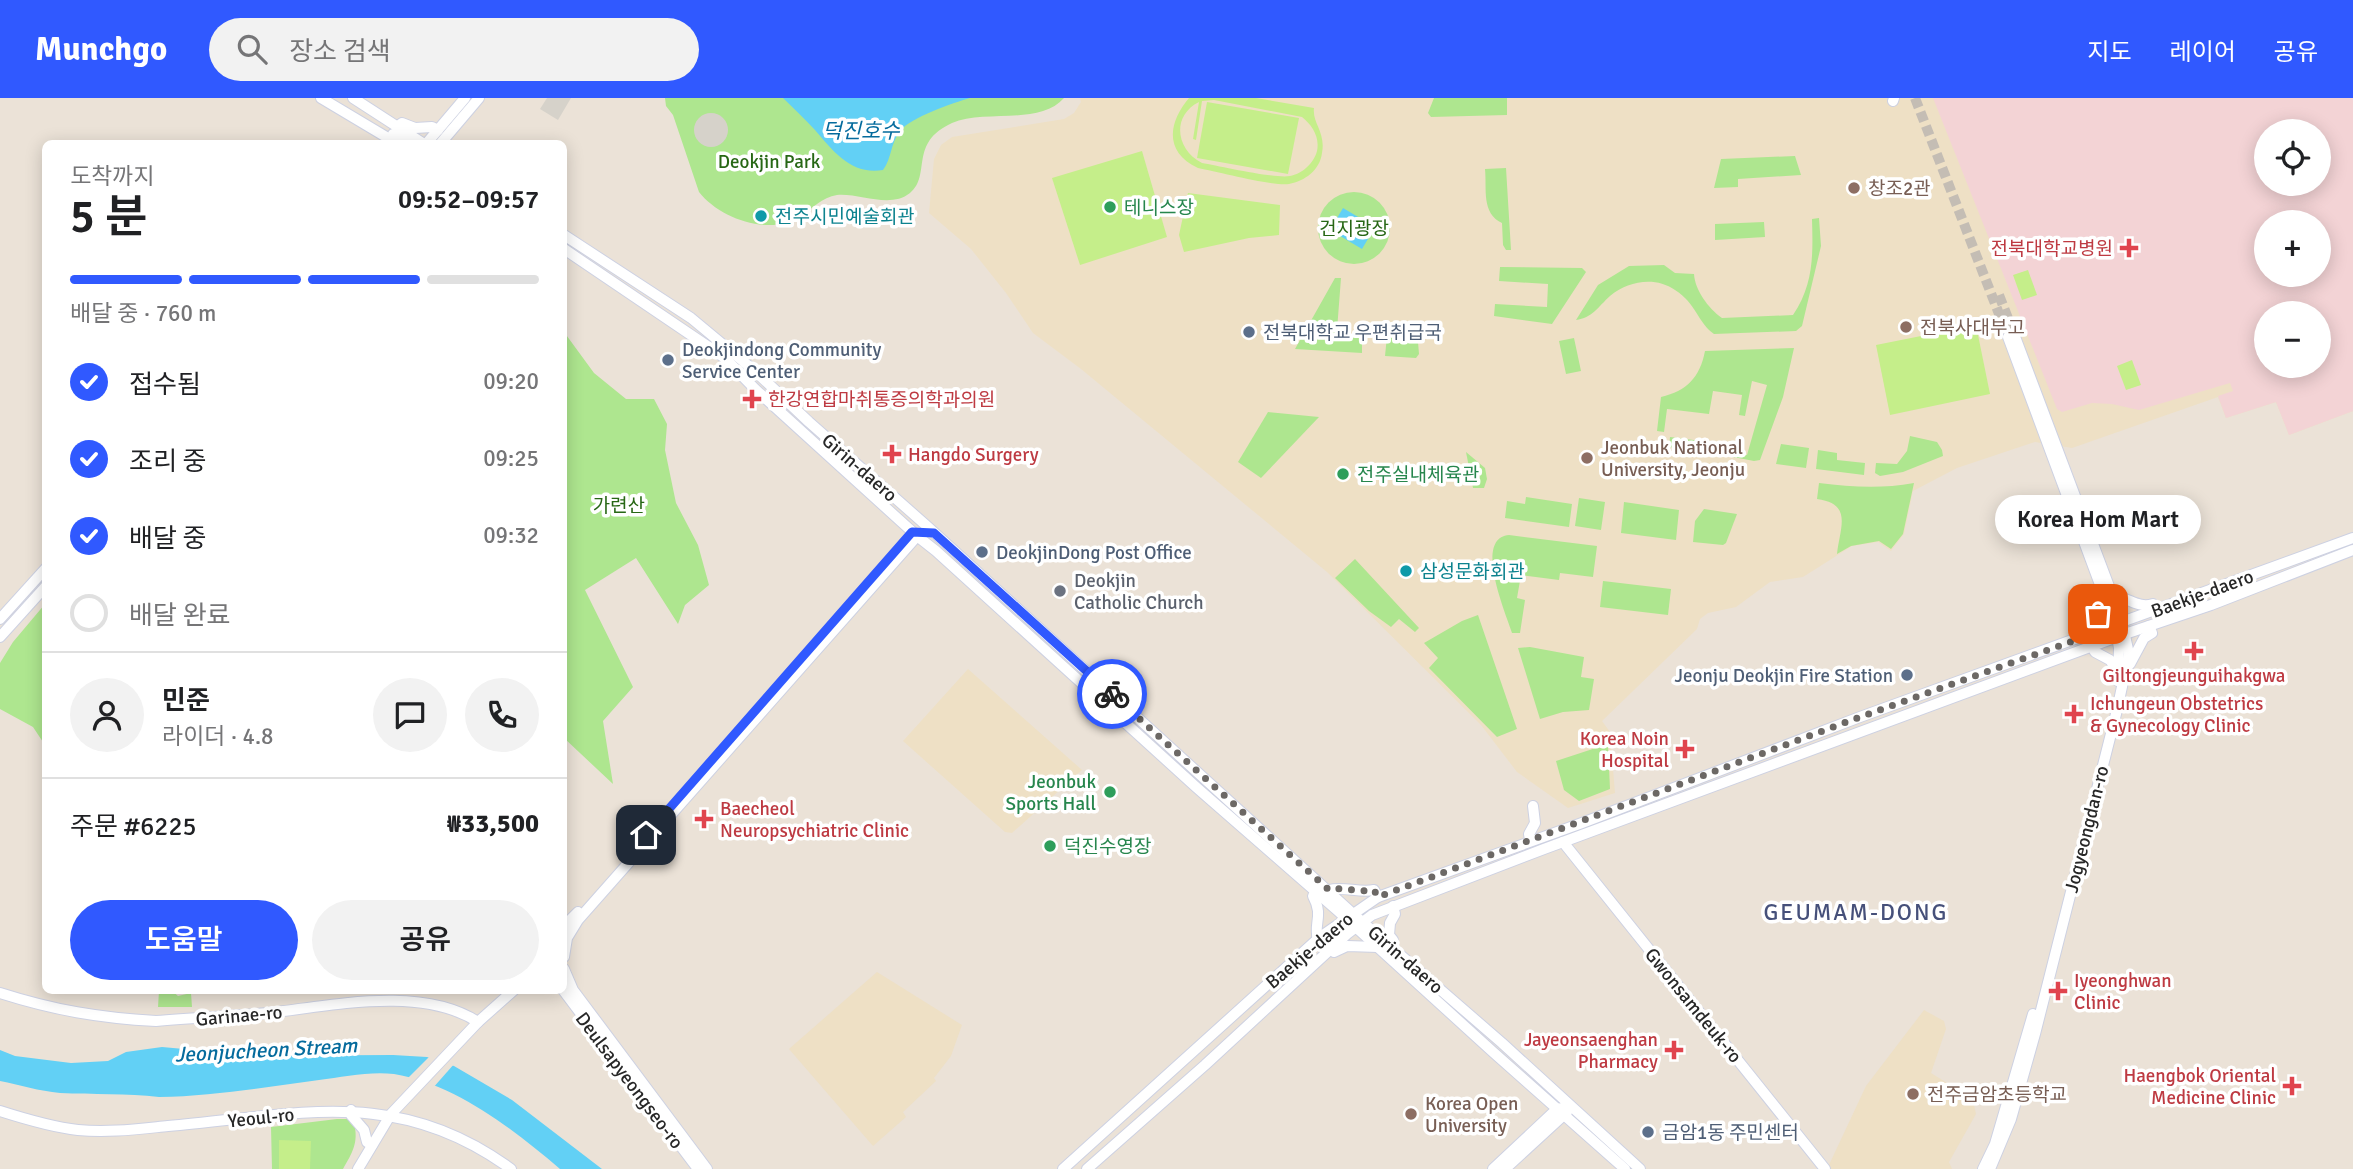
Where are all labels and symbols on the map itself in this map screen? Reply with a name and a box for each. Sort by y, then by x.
water label: 덕진호수 [822,118,900,144]
park label: Deokjin Park [718,150,821,174]
place label: 창조2관 [1868,177,1931,201]
marker: 창조2관 [1846,180,1862,196]
place label: 테니스장 [1124,196,1194,220]
marker: 테니스장 [1102,199,1118,215]
place label: 전주시민예술회관 [775,205,915,229]
marker: 전주시민예술회관 [753,208,769,224]
park label: 건지광장 [1319,217,1389,241]
place label: 전북대학교병원 [1991,237,2113,261]
marker: 전북대학교병원 [2119,238,2139,258]
place label: 전북사대부고 [1920,316,2025,340]
marker: 전북사대부고 [1898,319,1914,335]
place label: 전북대학교 우편취급국 [1263,321,1442,345]
marker: 전북대학교 우편취급국 [1241,324,1257,340]
place label: Deokjindong Community Service Center [682,338,881,384]
marker: Deokjindong Community Service Center [660,352,676,368]
place label: 한강연합마취통증의학과의원 [768,388,995,412]
marker: 한강연합마취통증의학과의원 [742,389,762,409]
street label: Girin-daero [817,428,902,507]
place label: Jeonbuk National University, Jeonju [1601,436,1745,482]
place label: Hangdo Surgery [908,443,1039,467]
marker: Hangdo Surgery [882,444,902,464]
marker: Jeonbuk National University, Jeonju [1579,450,1595,466]
place label: 전주실내체육관 [1357,463,1479,487]
marker: 전주실내체육관 [1335,466,1351,482]
park label: 가련산 [593,494,645,518]
callout: Korea Hom Mart [1995,495,2201,544]
place label: DeokjinDong Post Office [996,541,1192,565]
marker: DeokjinDong Post Office [974,544,990,560]
place label: 삼성문화회관 [1420,560,1525,584]
marker: 삼성문화회관 [1398,563,1414,579]
street label: Baekje-daero [2148,564,2257,624]
place label: Deokjin Catholic Church [1074,569,1204,615]
marker: Deokjin Catholic Church [1052,583,1068,599]
pin [2068,584,2128,644]
marker: Giltongjeunguihakgwa [2184,641,2204,661]
courier [1077,659,1147,729]
place label: Jeonju Deokjin Fire Station [1675,664,1893,688]
place label: Giltongjeunguihakgwa [2103,664,2285,688]
marker: Jeonju Deokjin Fire Station [1899,667,1915,683]
place label: Ichungeun Obstetrics & Gynecology Clinic [2090,692,2263,738]
marker: Ichungeun Obstetrics & Gynecology Clinic [2064,704,2084,724]
place label: Korea Noin Hospital [1580,727,1669,773]
marker: Korea Noin Hospital [1675,739,1695,759]
street label: Jogyeongdan-ro [2060,763,2114,895]
place label: Jeonbuk Sports Hall [1006,770,1096,816]
marker: Jeonbuk Sports Hall [1102,784,1118,800]
place label: Baecheol Neuropsychiatric Clinic [720,797,909,843]
pin [616,805,676,865]
marker: Baecheol Neuropsychiatric Clinic [694,809,714,829]
place label: 덕진수영장 [1064,835,1151,859]
marker: 덕진수영장 [1042,838,1058,854]
district label: GEUMAM-DONG [1764,898,1948,927]
street label: Baekje-daero [1261,907,1358,994]
street label: Girin-daero [1363,920,1448,999]
street label: Gwonsamdeuk-ro [1639,943,1747,1068]
place label: Iyeonghwan Clinic [2074,969,2172,1015]
marker: Iyeonghwan Clinic [2048,981,2068,1001]
street label: Garinae-ro [195,1000,284,1032]
street label: Deulsapyeongseo-ro [570,1007,689,1154]
place label: Jayeonsaenghan Pharmacy [1524,1028,1658,1074]
water label: Jeonjucheon Stream [174,1032,359,1068]
marker: Jayeonsaenghan Pharmacy [1664,1040,1684,1060]
place label: Haengbok Oriental Medicine Clinic [2123,1064,2276,1110]
marker: Haengbok Oriental Medicine Clinic [2282,1076,2302,1096]
place label: 전주금암초등학교 [1927,1083,2067,1107]
marker: 전주금암초등학교 [1905,1086,1921,1102]
place label: Korea Open University [1425,1092,1518,1138]
street label: Yeoul-ro [227,1103,296,1133]
marker: Korea Open University [1403,1106,1419,1122]
place label: 금암1동 주민센터 [1662,1121,1799,1145]
marker: 금암1동 주민센터 [1640,1124,1656,1140]

